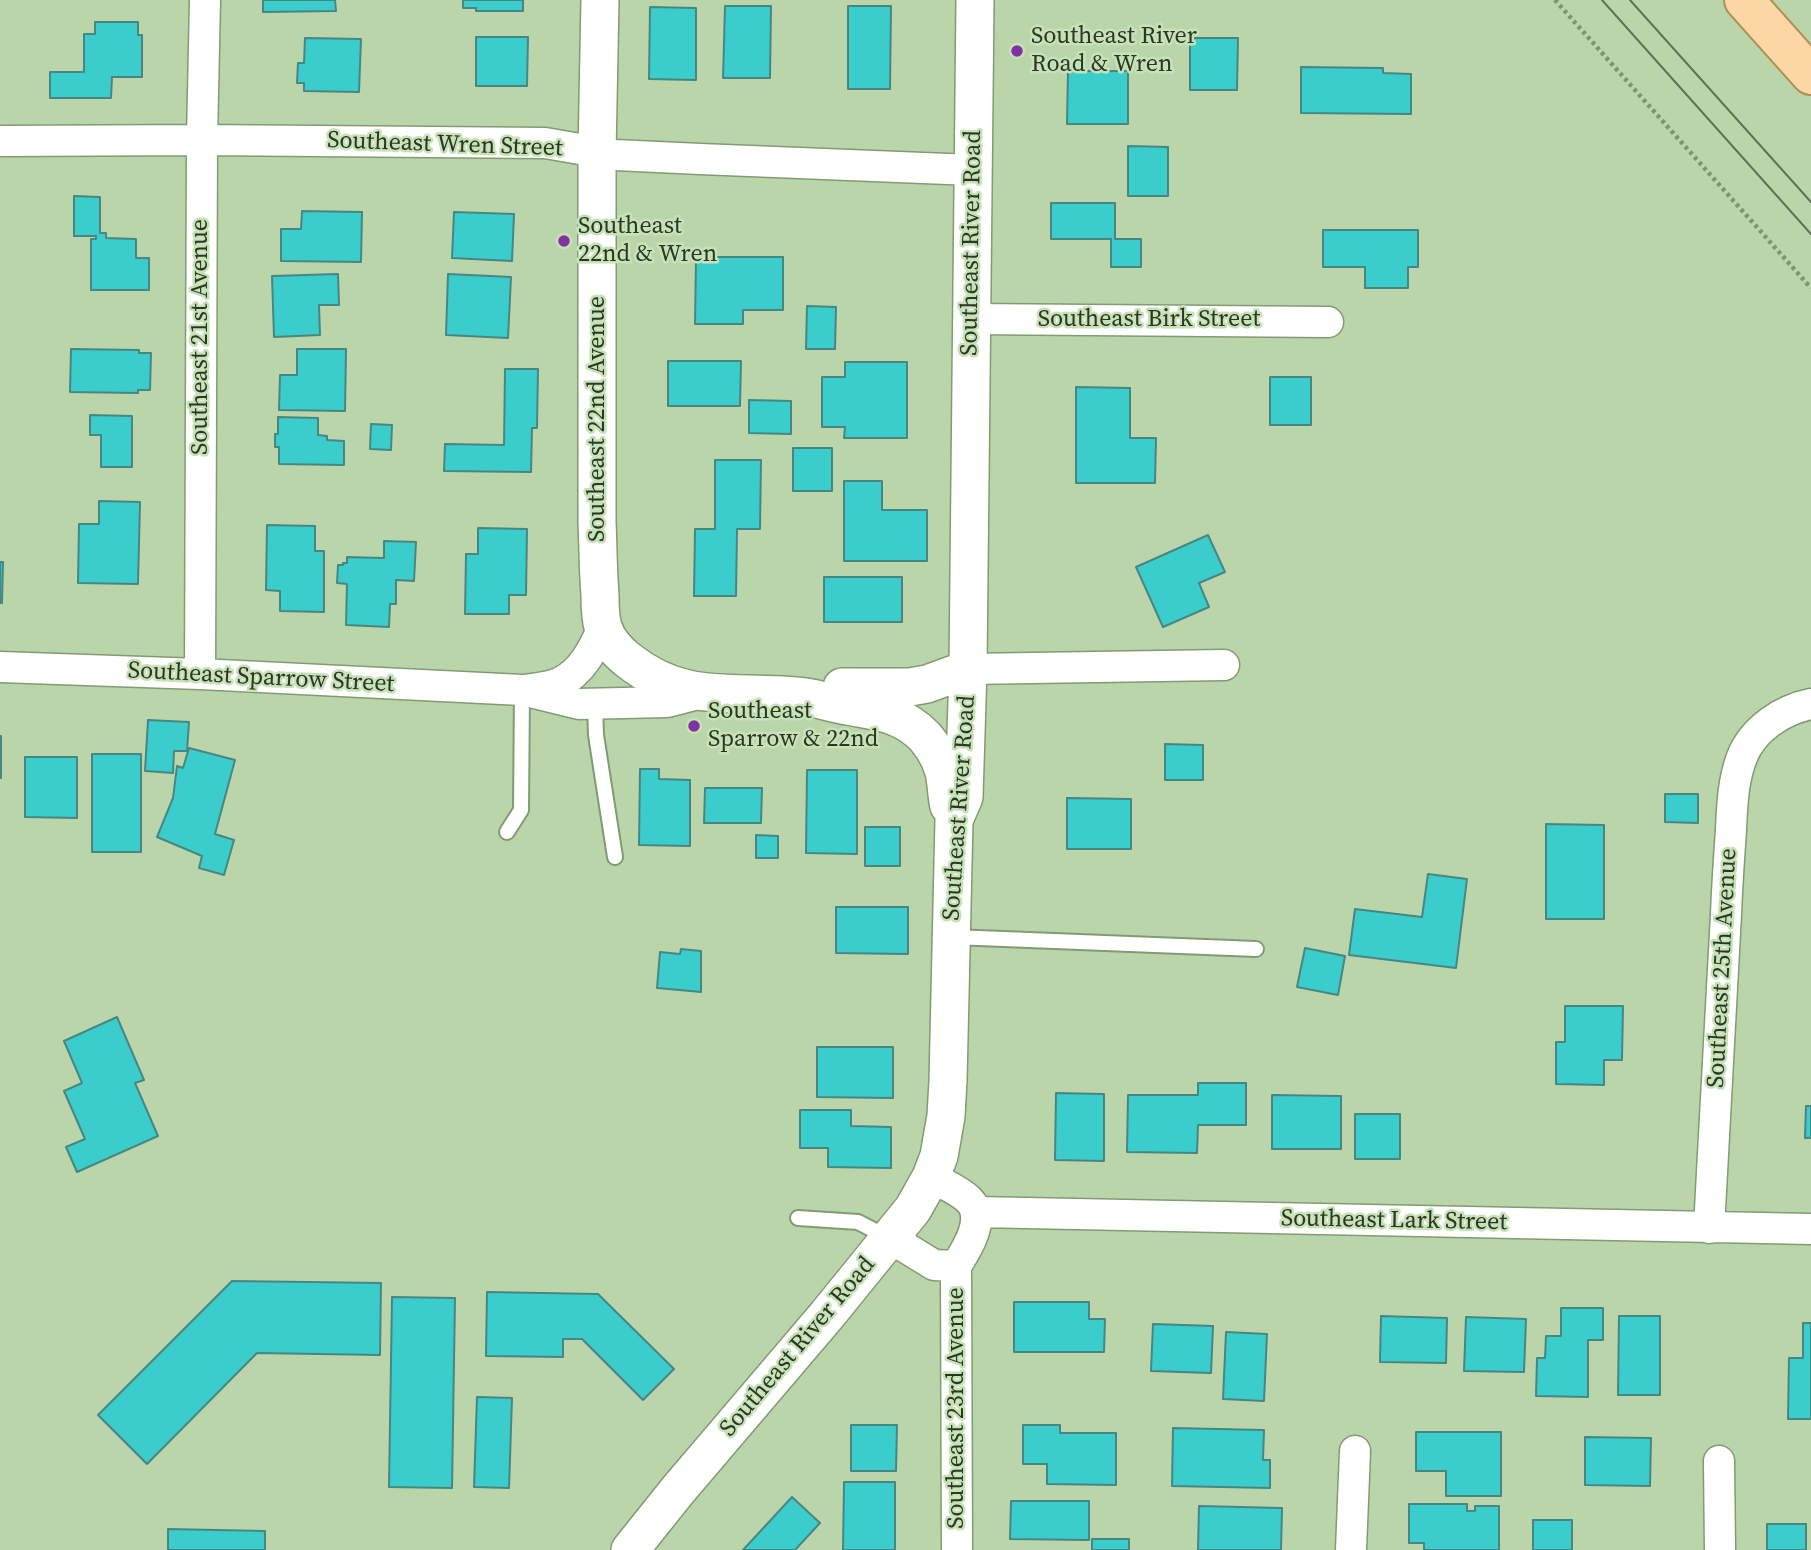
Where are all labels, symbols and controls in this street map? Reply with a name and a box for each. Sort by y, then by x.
place label: Southeast River Road & Wren [1031,23,1197,79]
marker: Southeast River Road & Wren [1009,43,1025,59]
street label: Southeast Wren Street [327,126,563,164]
street label: Southeast River Road [956,130,988,356]
place label: Southeast 22nd & Wren [578,213,717,269]
street label: Southeast 21st Avenue [187,219,215,455]
marker: Southeast 22nd & Wren [556,233,572,249]
street label: Southeast 22nd Avenue [584,296,612,542]
street label: Southeast Birk Street [1038,306,1260,334]
street label: Southeast Sparrow Street [127,657,395,699]
street label: Southeast River Road [938,694,982,922]
place label: Southeast Sparrow & 22nd [708,698,878,754]
marker: Southeast Sparrow & 22nd [686,718,702,734]
street label: Southeast 25th Avenue [1702,847,1744,1089]
street label: Southeast Lark Street [1281,1205,1507,1237]
street label: Southeast River Road [714,1251,882,1443]
street label: Southeast 23rd Avenue [943,1287,971,1529]

